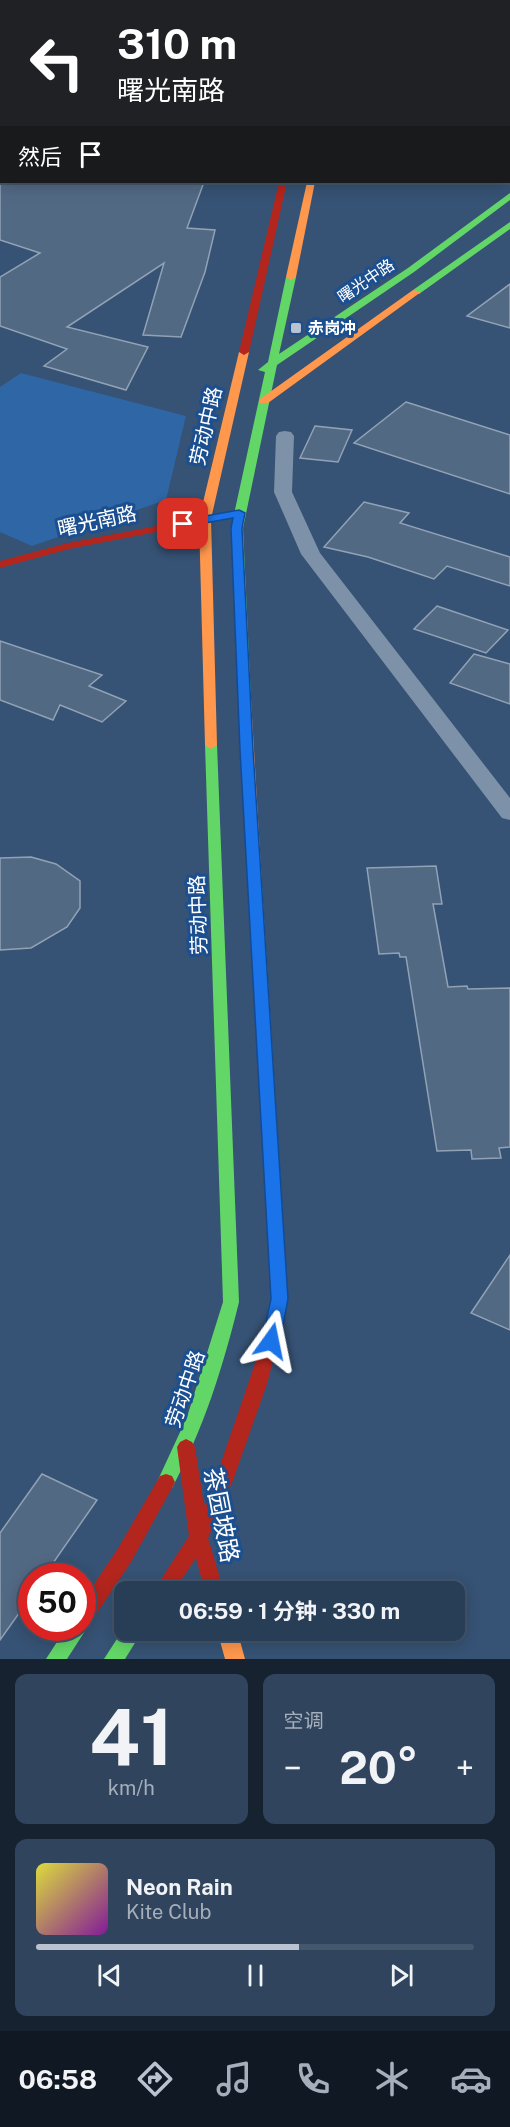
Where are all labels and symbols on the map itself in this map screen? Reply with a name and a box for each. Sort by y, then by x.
street label: 曙光中路 [334,255,398,307]
place label: 赤岗冲 [308,319,356,338]
marker: 赤岗冲 [289,321,303,335]
street label: 劳动中路 [185,384,227,468]
pin [157,498,208,549]
street label: 曙光南路 [55,501,139,541]
street label: 劳动中路 [185,875,211,955]
position arrow [239,1309,303,1373]
street label: 劳动中路 [161,1347,209,1431]
street label: 茶园坡路 [199,1465,245,1565]
speed limit sign: 50 [18,1563,96,1641]

